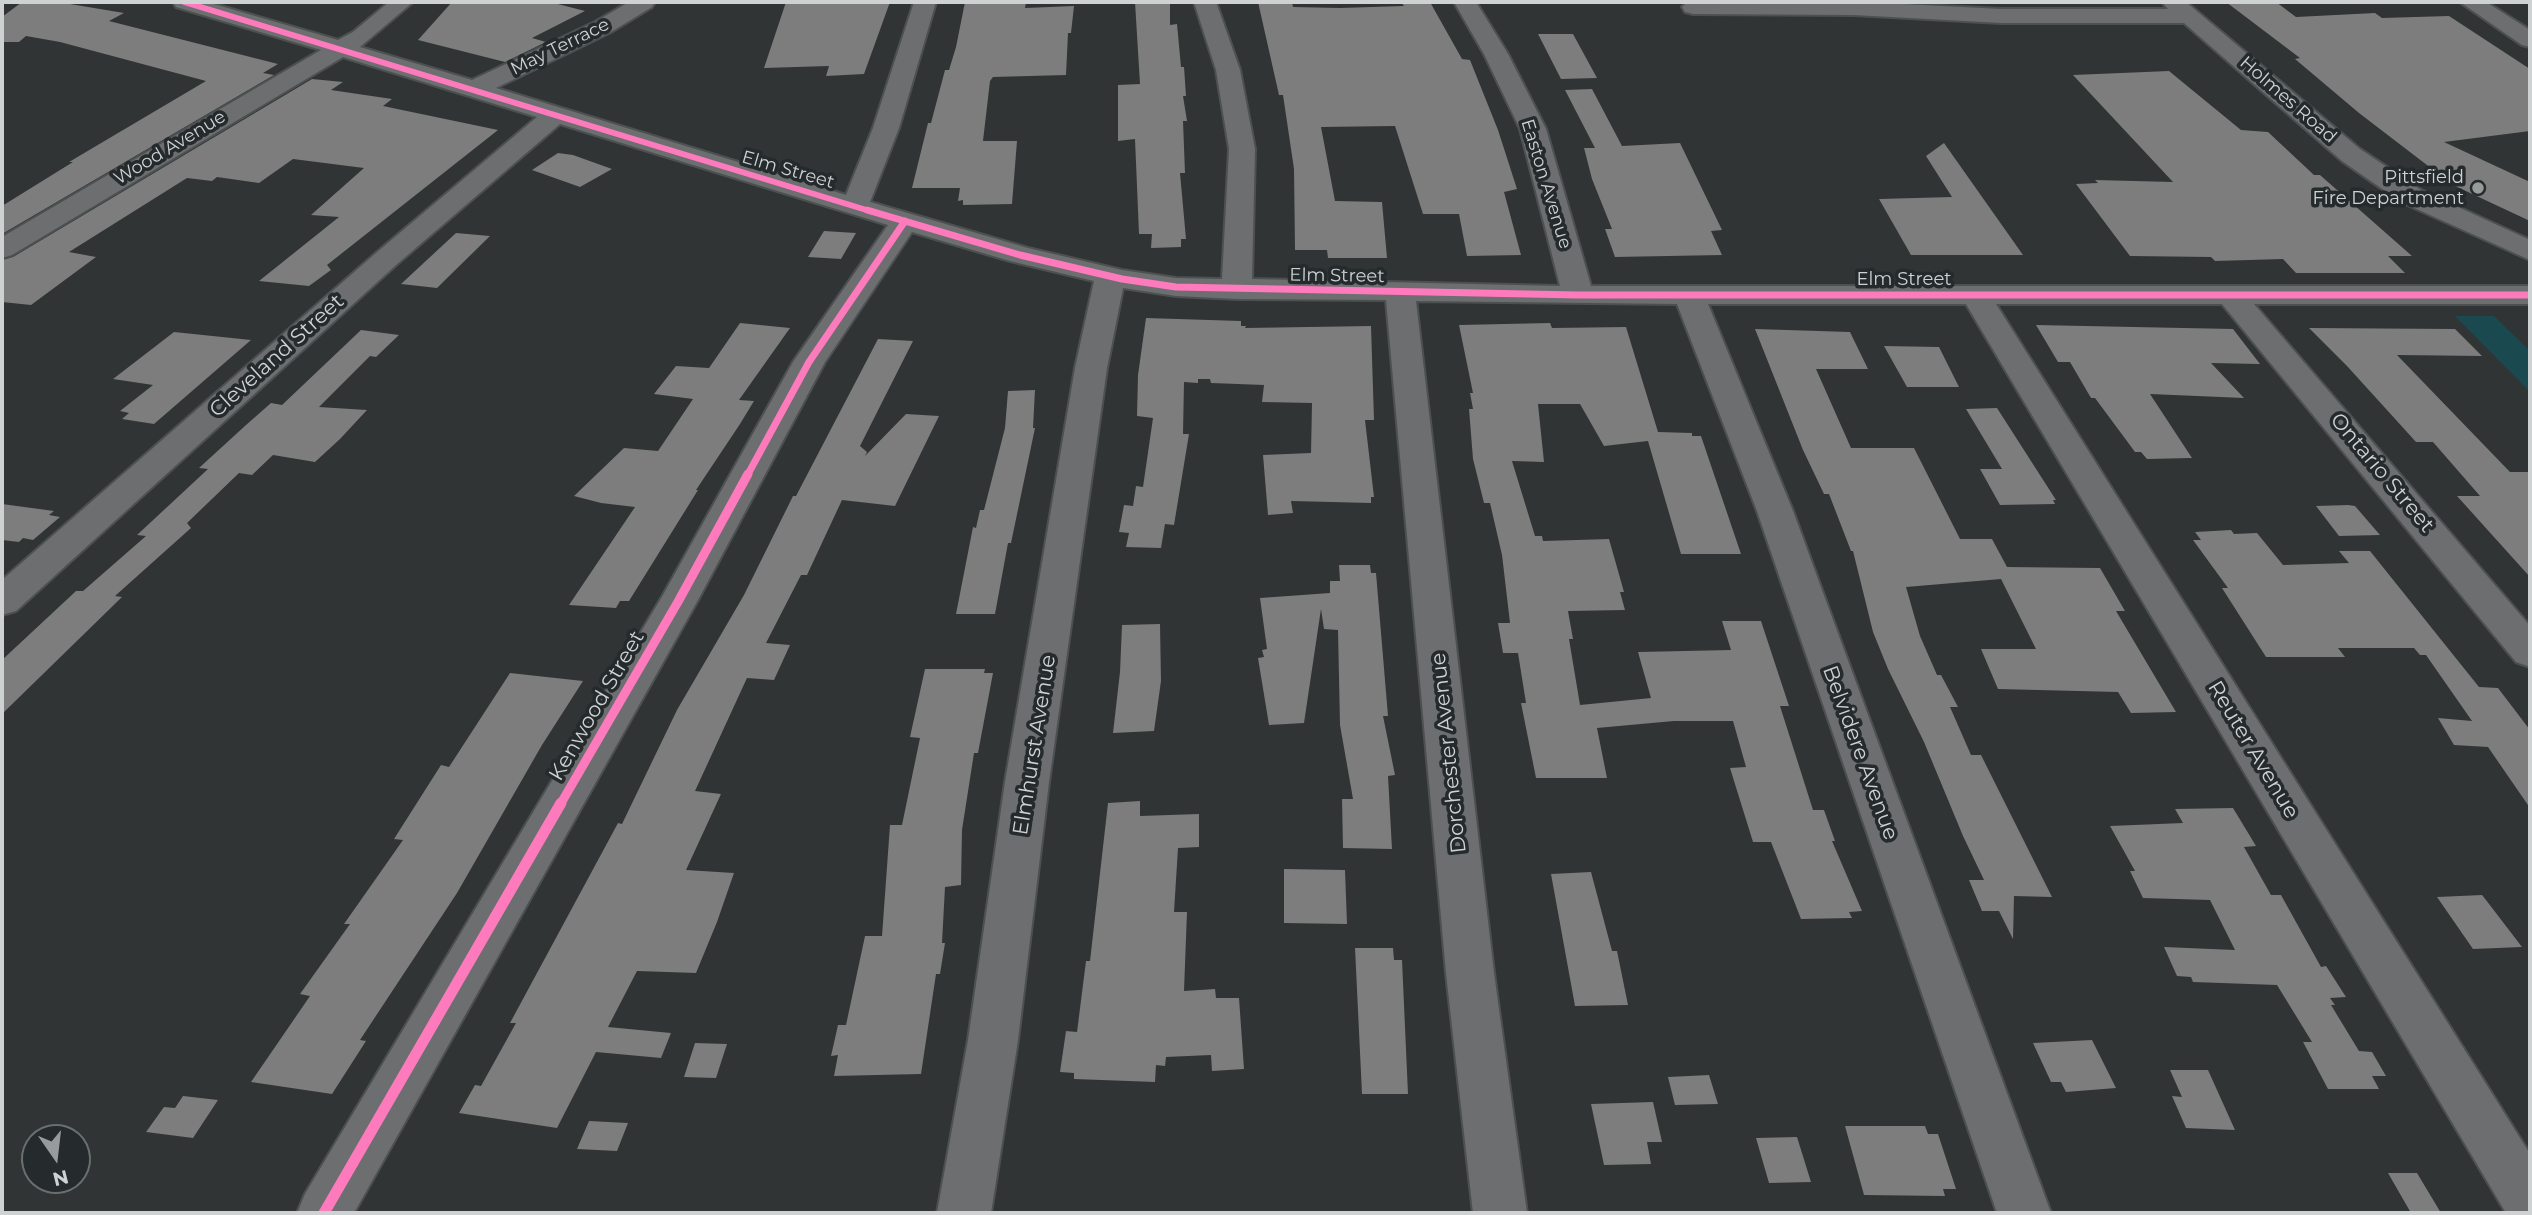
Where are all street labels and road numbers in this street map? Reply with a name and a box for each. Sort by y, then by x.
street label: May Terrace [507,14,613,80]
street label: Holmes Road [2235,52,2341,148]
street label: Wood Avenue [110,106,230,190]
street label: Easton Avenue [1516,117,1576,251]
street label: Elm Street [739,147,837,193]
street label: Elm Street [1289,264,1385,288]
street label: Elm Street [1856,269,1952,291]
street label: Cleveland Street [205,289,349,423]
street label: Ontario Street [2325,408,2439,538]
street label: Kenwood Street [544,627,650,785]
street label: Dorchester Avenue [1426,652,1472,854]
street label: Elmhurst Avenue [1008,653,1062,837]
street label: Belvidere Avenue [1817,662,1903,844]
street label: Reuter Avenue [2202,677,2304,823]

